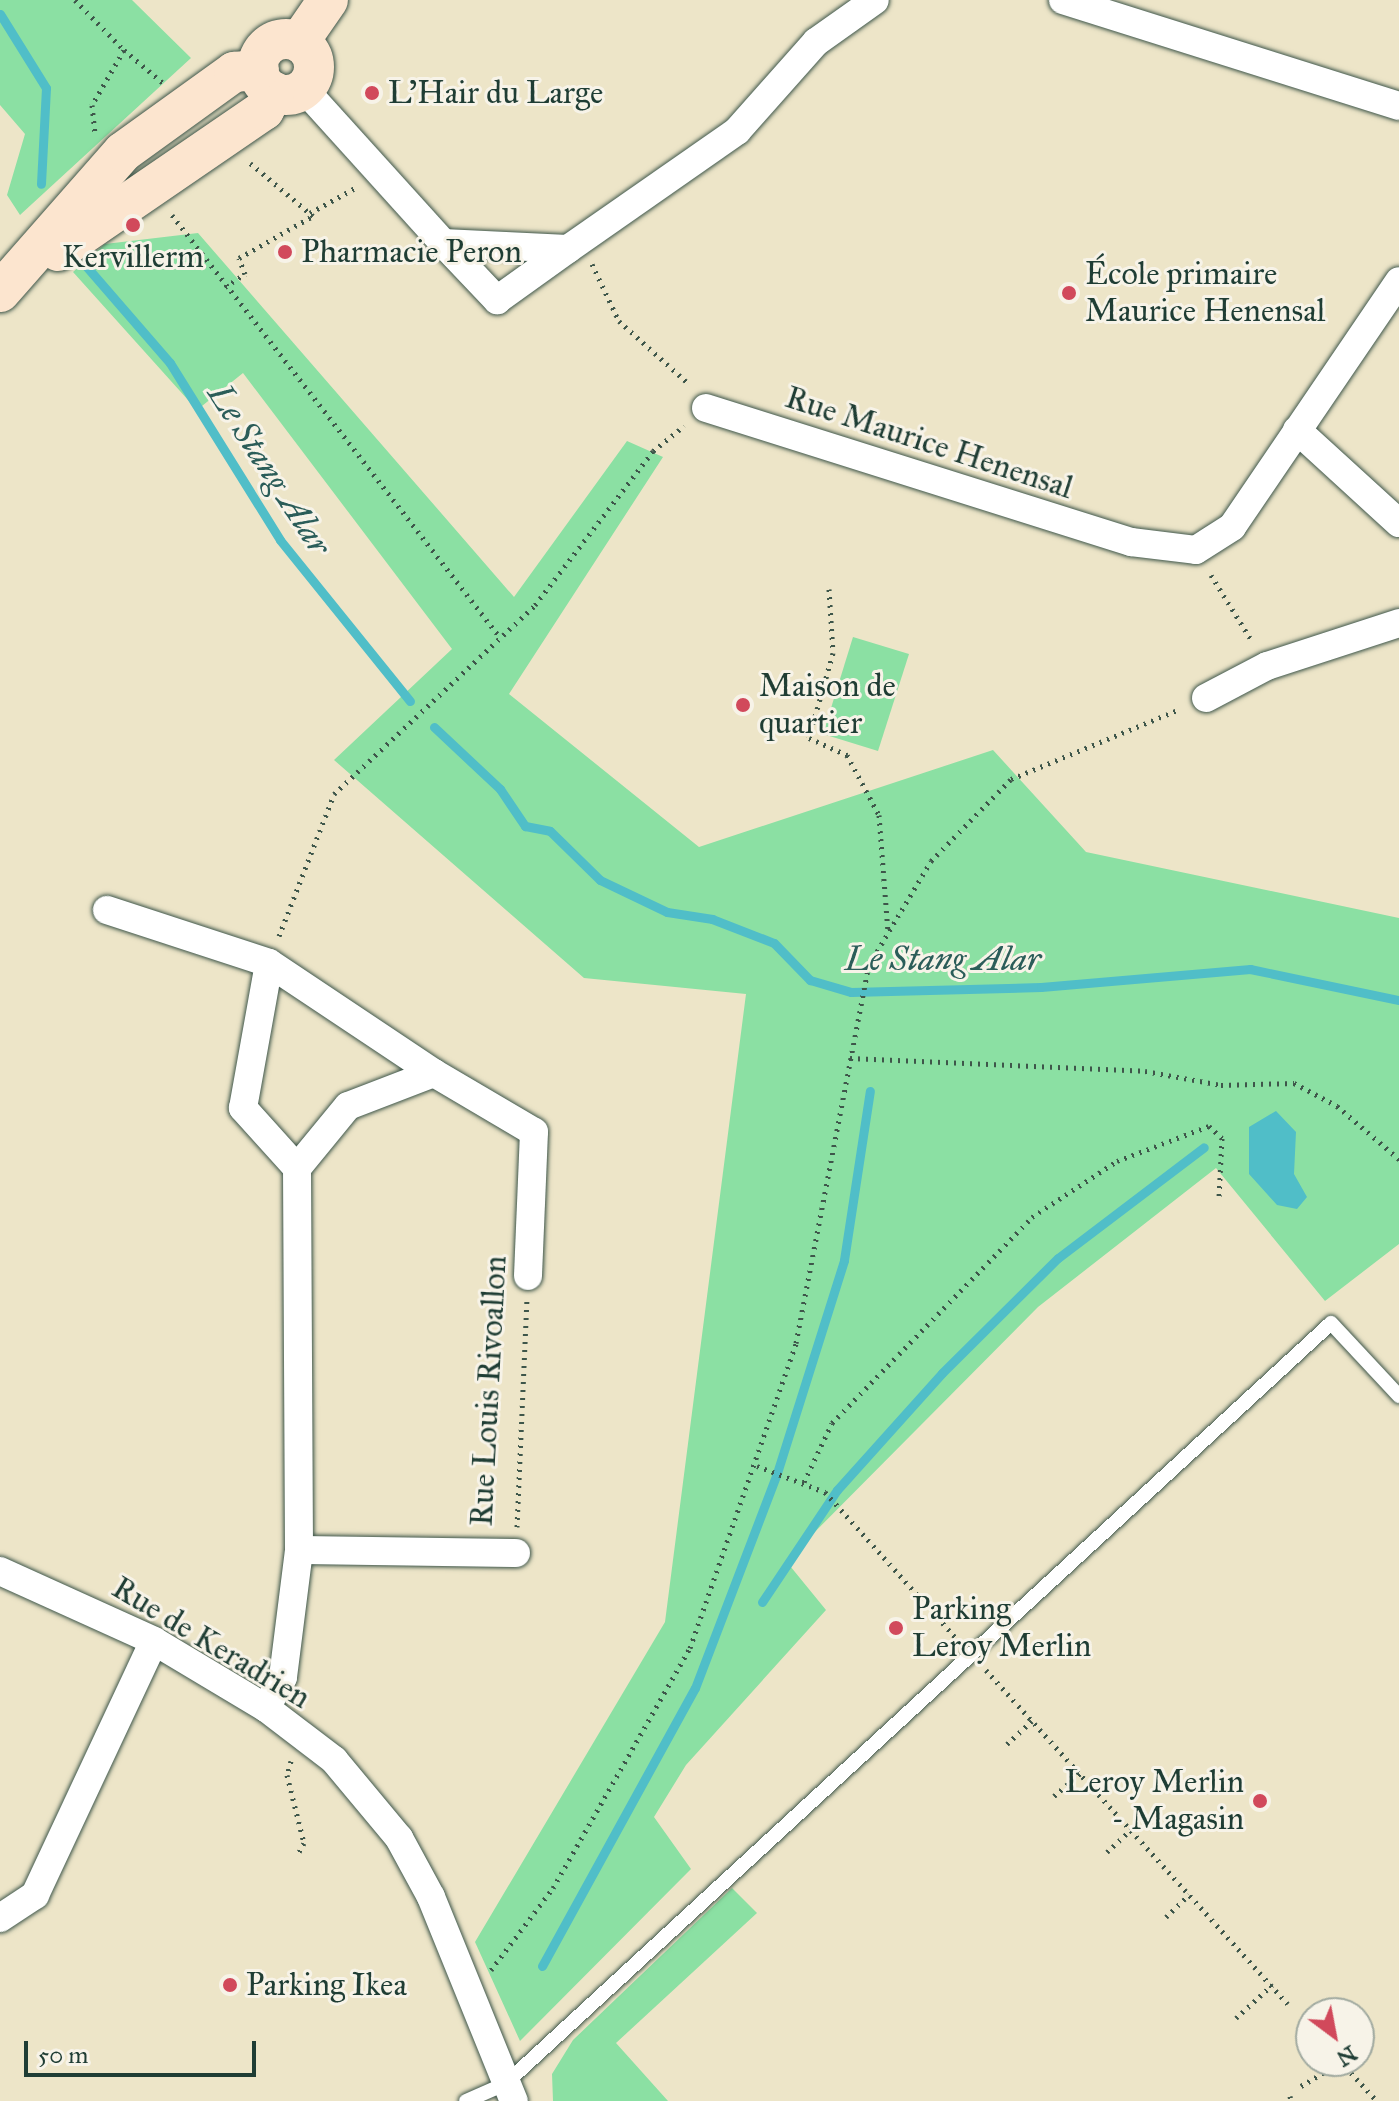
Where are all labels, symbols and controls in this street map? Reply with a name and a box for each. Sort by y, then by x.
place label: L'Hair du Large [388,74,603,112]
marker: L'Hair du Large [363,84,381,102]
marker: Kervillerm [124,216,142,234]
place label: Pharmacie Peron [301,233,522,271]
place label: Kervillerm [62,238,204,276]
marker: Pharmacie Peron [276,243,294,261]
place label: École primaire Maurice Henensal [1085,256,1325,331]
marker: École primaire Maurice Henensal [1060,284,1078,302]
water label: Le Stang Alar [199,376,341,562]
street label: Rue Maurice Henensal [780,378,1078,508]
place label: Maison de quartier [759,668,896,743]
marker: Maison de quartier [734,696,752,714]
water label: Le Stang Alar [845,939,1041,979]
street label: Rue Louis Rivoallon [463,1255,515,1527]
street label: Rue de Keradrien [105,1569,317,1717]
place label: Parking Leroy Merlin [912,1591,1091,1666]
marker: Parking Leroy Merlin [887,1619,905,1637]
place label: Leroy Merlin - Magasin [1065,1764,1244,1839]
marker: Leroy Merlin - Magasin [1251,1792,1269,1810]
place label: Parking Ikea [246,1966,407,2004]
marker: Parking Ikea [221,1976,239,1994]
north arrow [1295,1997,1375,2077]
scale bar [28,2025,260,2075]
text: 50 m [38,2040,88,2070]
text: N [1332,2040,1362,2072]

